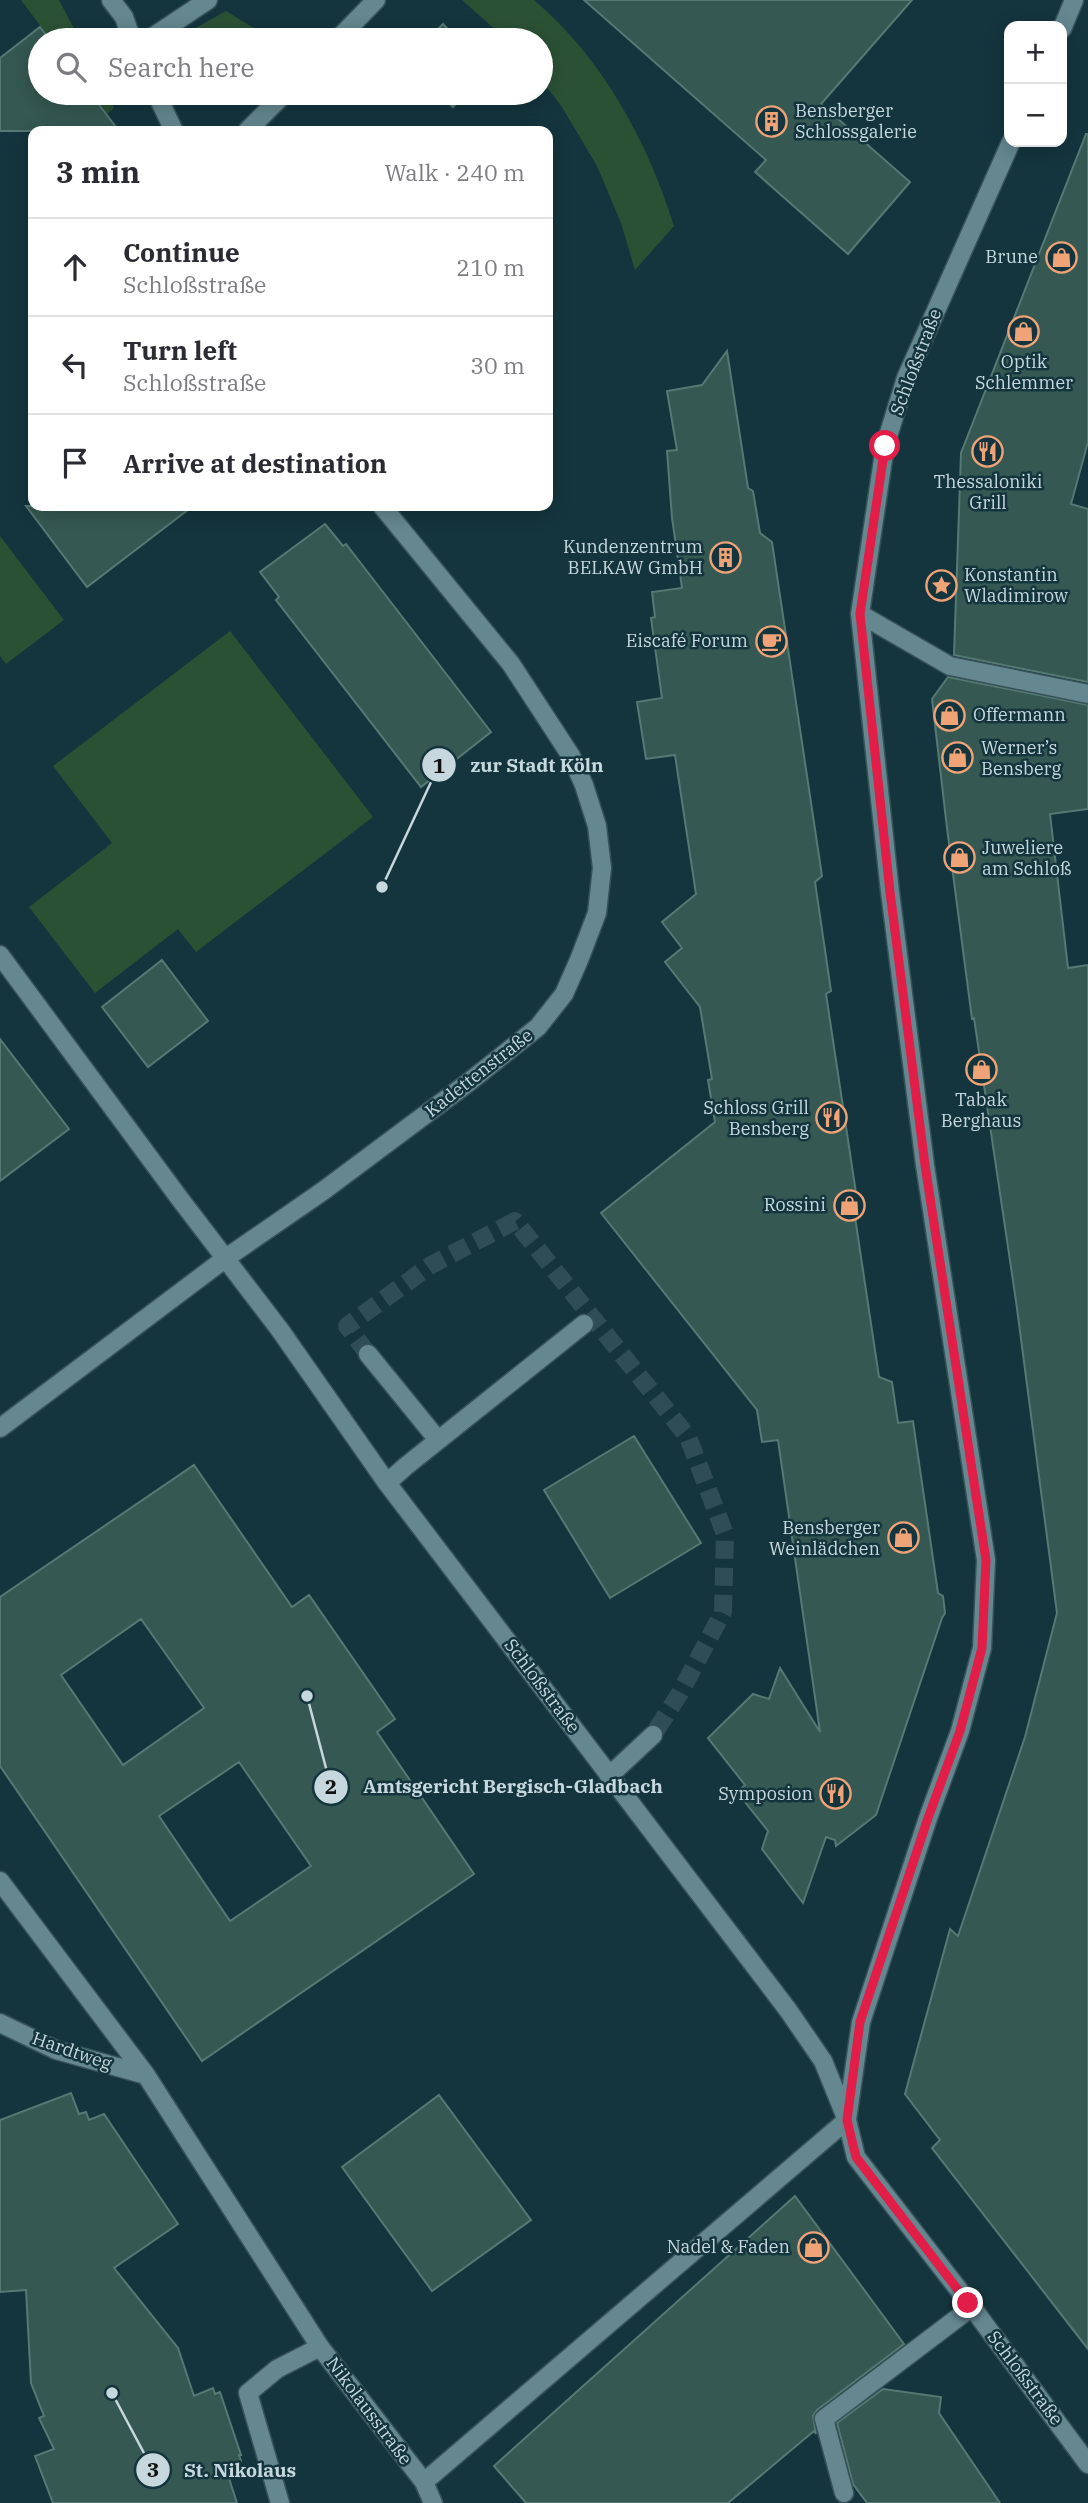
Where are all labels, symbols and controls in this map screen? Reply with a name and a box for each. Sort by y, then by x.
map controls [1004,21,1067,147]
button: + [1004,21,1067,84]
search box [28,28,553,105]
icon: search [52,48,90,86]
text: Search here [108,50,254,84]
button: − [1004,84,1067,147]
place label: Bensberger Schlossgalerie [795,99,917,143]
building icon: Bensberger Schlossgalerie [755,104,789,138]
text: 3 min [56,152,140,191]
text: Walk · 240 m [384,157,525,187]
text: Continue [123,235,240,269]
shop icon: Brune [1044,240,1078,274]
place label: Brune [985,245,1038,268]
icon: ahead [56,248,94,286]
text: 210 m [456,252,525,282]
text: Schloßstraße [123,269,266,299]
street label: Schloßstraße [885,305,946,418]
shop icon: Optik Schlemmer [1007,314,1041,348]
text: Turn left [123,333,237,367]
icon: left [56,346,94,384]
text: 30 m [470,350,525,380]
place label: Optik Schlemmer [975,350,1073,394]
text: Schloßstraße [123,367,266,397]
route start [869,430,900,461]
restaurant icon: Thessaloniki Grill [971,434,1005,468]
icon: arrive [56,444,94,482]
text: Arrive at destination [123,446,387,480]
place label: Thessaloniki Grill [934,470,1043,514]
place label: Kundenzentrum BELKAW GmbH [563,535,703,579]
building icon: Kundenzentrum BELKAW GmbH [709,540,743,574]
place label: Konstantin Wladimirow [964,563,1068,607]
place icon: Konstantin Wladimirow [924,568,958,602]
cafe icon: Eiscafé Forum [754,624,788,658]
place label: Eiscafé Forum [626,629,748,652]
shop icon: Offermann [933,698,967,732]
place label: Offermann [973,703,1066,726]
place label: Werner’s Bensberg [981,736,1062,780]
shop icon: Werner’s Bensberg [941,741,975,775]
callout: zur Stadt Köln [422,745,618,785]
text: 1 [433,751,445,779]
text: zur Stadt Köln [471,753,604,777]
place label: Juweliere am Schloß [982,836,1072,880]
shop icon: Juweliere am Schloß [942,841,976,875]
street label: Kadettenstraße [420,1023,537,1122]
shop icon: Tabak Berghaus [964,1052,998,1086]
place label: Tabak Berghaus [941,1088,1021,1132]
place label: Schloss Grill Bensberg [703,1096,809,1140]
restaurant icon: Schloss Grill Bensberg [815,1101,849,1135]
shop icon: Rossini [832,1188,866,1222]
place label: Rossini [764,1193,826,1216]
place label: Bensberger Weinlädchen [769,1516,880,1560]
shop icon: Bensberger Weinlädchen [886,1521,920,1555]
street label: Schloßstraße [499,1634,585,1737]
callout: Amtsgericht Bergisch-Gladbach [314,1767,676,1807]
text: 2 [325,1772,337,1800]
text: Amtsgericht Bergisch-Gladbach [363,1774,663,1798]
restaurant icon: Symposion [819,1777,853,1811]
place label: Symposion [718,1782,813,1805]
street label: Hardtweg [29,2026,115,2075]
shop icon: Nadel & Faden [796,2230,830,2264]
place label: Nadel & Faden [667,2235,790,2258]
route end [952,2287,983,2318]
street label: Schloßstraße [982,2326,1068,2429]
street label: Nikolausstraße [321,2352,417,2469]
callout: St. Nikolaus [135,2450,311,2490]
text: 3 [147,2455,159,2483]
text: St. Nikolaus [184,2458,296,2482]

